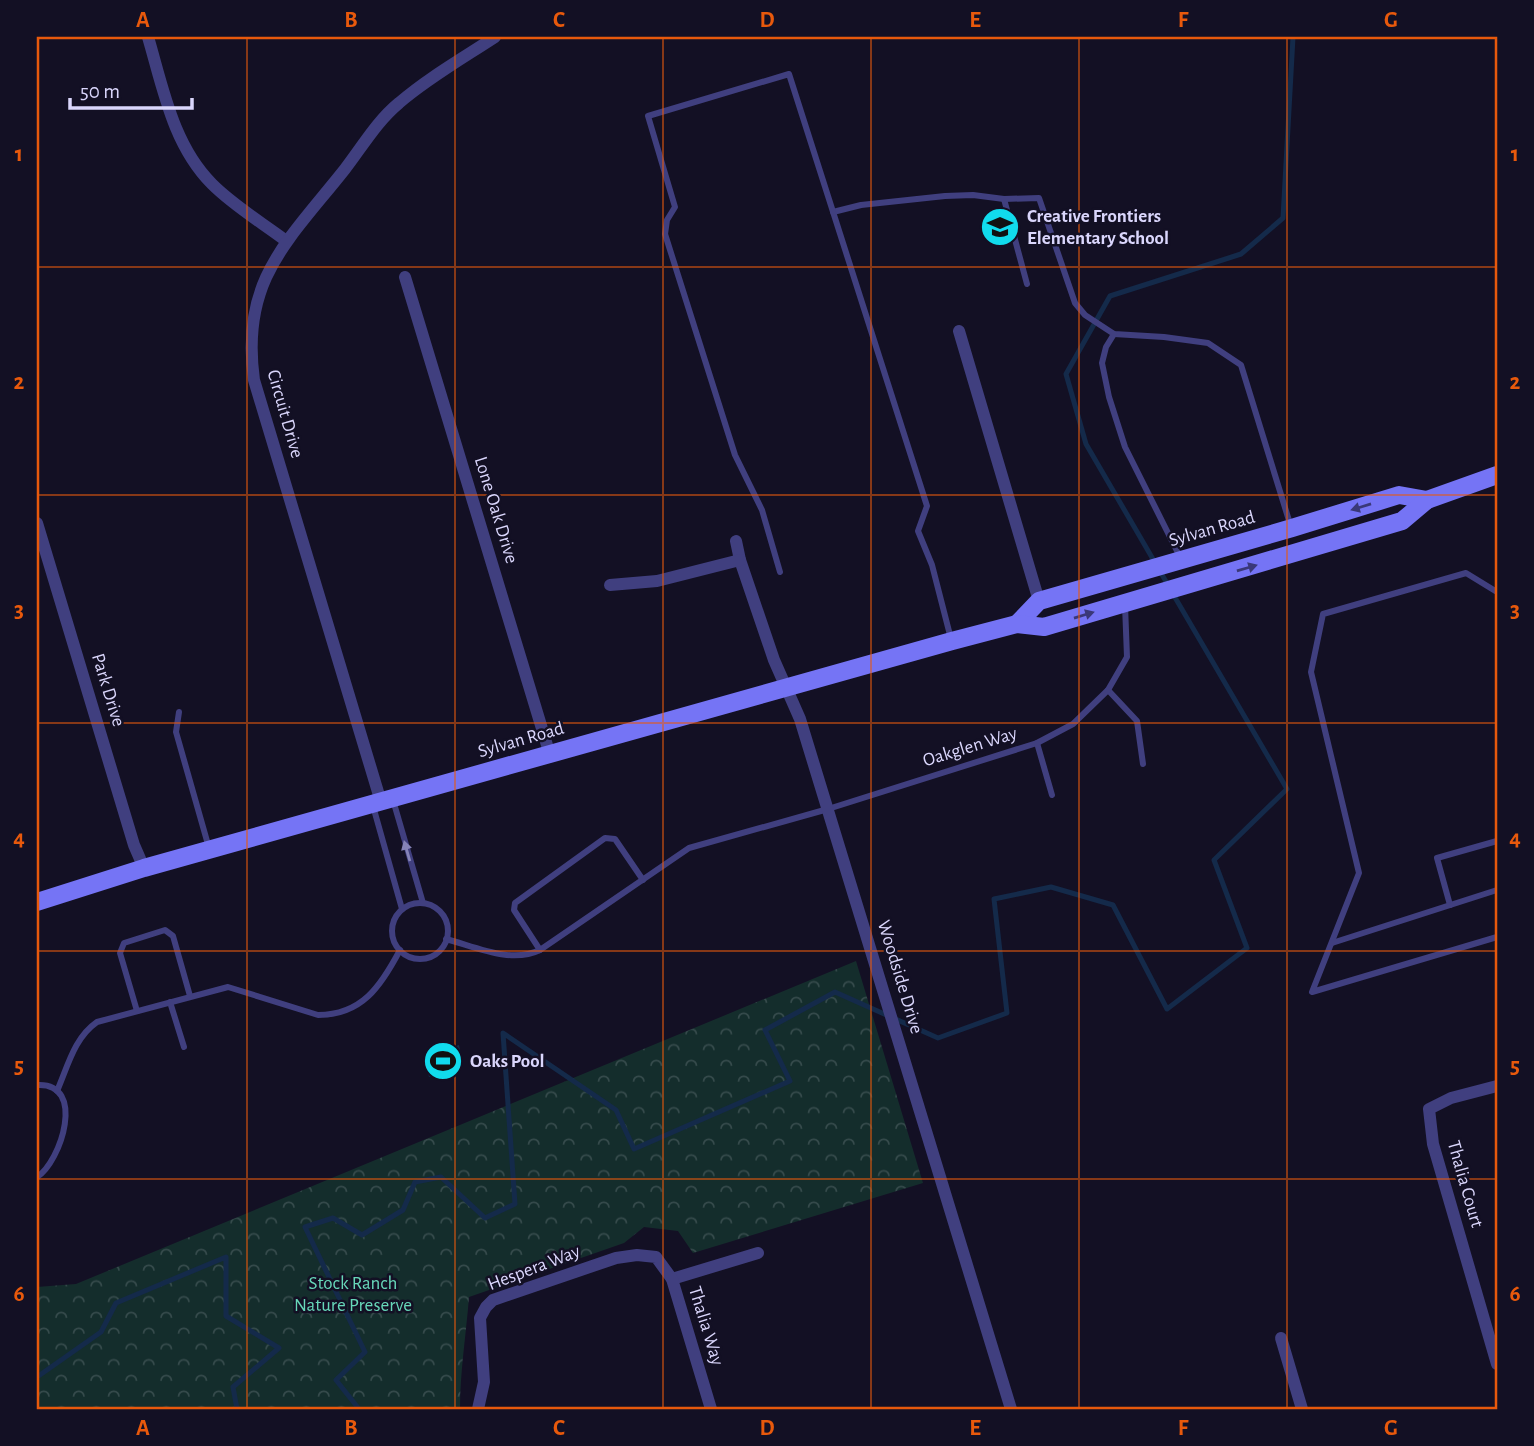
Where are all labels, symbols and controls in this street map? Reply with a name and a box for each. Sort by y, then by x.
text: A [136,9,150,32]
text: B [344,9,358,32]
text: C [553,9,565,32]
text: D [759,9,775,32]
text: E [969,9,981,32]
text: F [1178,9,1189,32]
text: G [1384,9,1398,32]
scale bar [70,66,192,110]
text: 50 m [80,81,120,102]
text: 1 [15,143,23,166]
text: 1 [1511,143,1519,166]
school or university icon: Creative Frontiers Elementary School [979,206,1021,248]
place label: Creative Frontiers Elementary School [1027,207,1169,248]
street label: Circuit Drive [263,368,307,460]
text: 2 [14,371,25,394]
text: 2 [1510,371,1521,394]
street label: Lone Oak Drive [471,454,521,566]
one-way arrow [1350,502,1371,513]
street label: Sylvan Road [1167,508,1257,550]
one-way arrow [1237,562,1258,572]
text: 3 [14,599,24,622]
text: 3 [1510,599,1520,622]
one-way arrow [1074,609,1095,619]
street label: Park Drive [88,651,128,729]
street label: Sylvan Road [476,719,566,761]
street label: Oakglen Way [921,724,1019,770]
text: 4 [13,827,25,850]
text: 4 [1509,827,1521,850]
one-way arrow [402,840,412,861]
street label: Woodside Drive [874,918,926,1036]
sports icon: Oaks Pool [422,1040,464,1082]
place label: Oaks Pool [470,1052,545,1071]
text: 5 [14,1055,24,1078]
text: 5 [1510,1055,1520,1078]
street label: Thalia Court [1444,1138,1486,1230]
street label: Hespera Way [485,1242,583,1294]
park label: Stock Ranch Nature Preserve [294,1274,412,1315]
text: 6 [13,1283,25,1306]
text: 6 [1509,1283,1521,1306]
street label: Thalia Way [685,1284,727,1368]
text: A [136,1417,150,1440]
text: B [344,1417,358,1440]
text: C [553,1417,565,1440]
text: D [759,1417,775,1440]
text: E [969,1417,981,1440]
text: F [1178,1417,1189,1440]
text: G [1384,1417,1398,1440]

